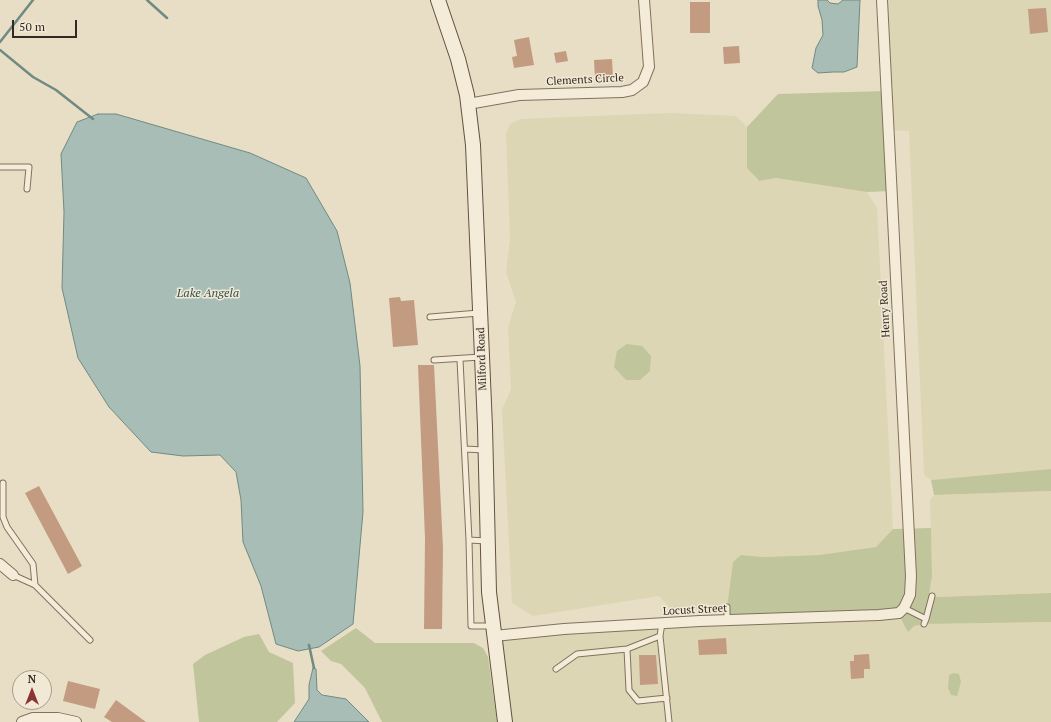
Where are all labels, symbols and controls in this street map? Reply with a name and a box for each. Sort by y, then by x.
scale bar [14,12,79,38]
text: 50 m [19,19,45,34]
street label: Clements Circle [546,71,624,89]
street label: Henry Road [877,280,893,338]
water label: Lake Angela [177,287,239,301]
street label: Milford Road [474,327,490,391]
street label: Locust Street [662,602,728,618]
north arrow [12,670,52,710]
text: N [28,672,36,686]

